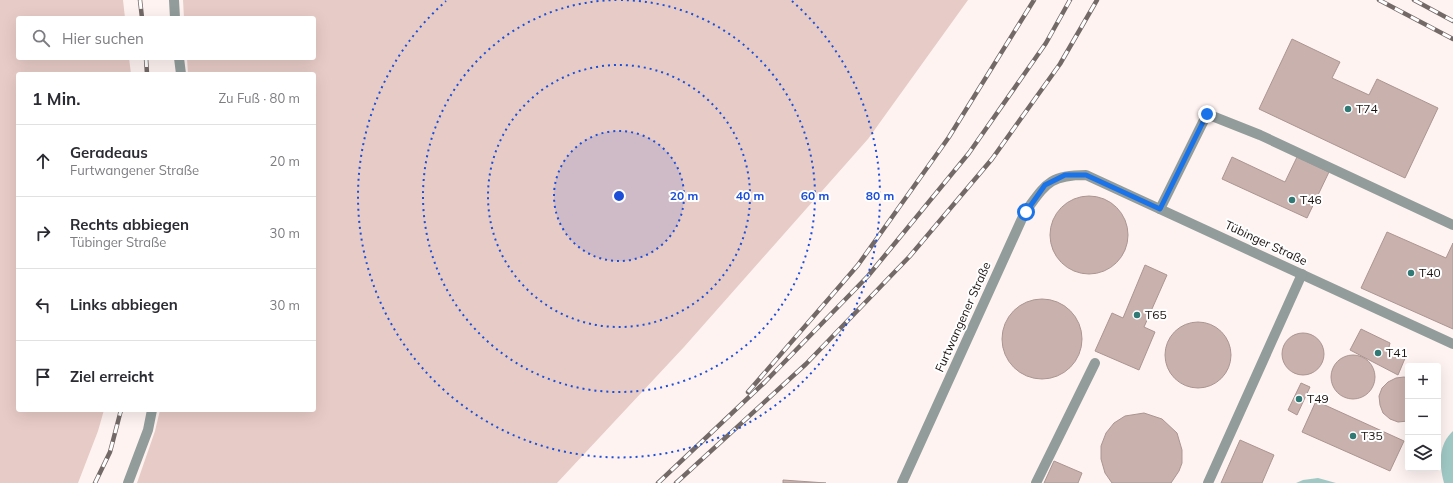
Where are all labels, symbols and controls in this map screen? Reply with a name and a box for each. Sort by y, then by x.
search box [16,16,316,60]
icon: search [30,27,52,49]
text: Hier suchen [62,29,144,48]
text: 1 Min. [32,88,81,109]
text: Zu Fuß · 80 m [218,90,300,106]
place label: T74 [1356,101,1378,116]
marker: T74 [1343,104,1353,114]
route end [1198,105,1216,123]
text: Geradeaus [70,143,148,162]
icon: ahead [32,150,54,172]
text: 20 m [270,153,300,169]
text: Furtwangener Straße [70,162,199,178]
text: 20 m [670,188,698,203]
text: 40 m [736,188,764,203]
text: 60 m [801,188,829,203]
text: 80 m [866,188,894,203]
centre of rings [612,189,626,203]
place label: T46 [1300,192,1322,207]
marker: T46 [1287,195,1297,205]
route start [1017,203,1035,221]
text: Rechts abbiegen [70,215,189,234]
street label: Tübinger Straße [1223,217,1310,268]
icon: right [32,222,54,244]
text: 30 m [270,225,300,241]
text: Tübinger Straße [70,234,166,250]
street label: Furtwangener Straße [931,259,994,374]
place label: T40 [1419,265,1441,280]
marker: T40 [1406,268,1416,278]
icon: left [32,294,54,316]
text: Links abbiegen [70,295,178,314]
text: 30 m [270,297,300,313]
place label: T65 [1145,307,1167,322]
marker: T65 [1132,310,1142,320]
place label: T41 [1386,345,1408,360]
marker: T41 [1373,348,1383,358]
map controls [1405,363,1441,471]
button: + [1405,363,1441,399]
icon: arrive [32,366,54,388]
text: Ziel erreicht [70,367,154,386]
place label: T49 [1307,391,1329,406]
marker: T49 [1294,394,1304,404]
button: − [1405,399,1441,435]
place label: T35 [1361,428,1383,443]
marker: T35 [1348,431,1358,441]
button: layers [1405,435,1441,471]

